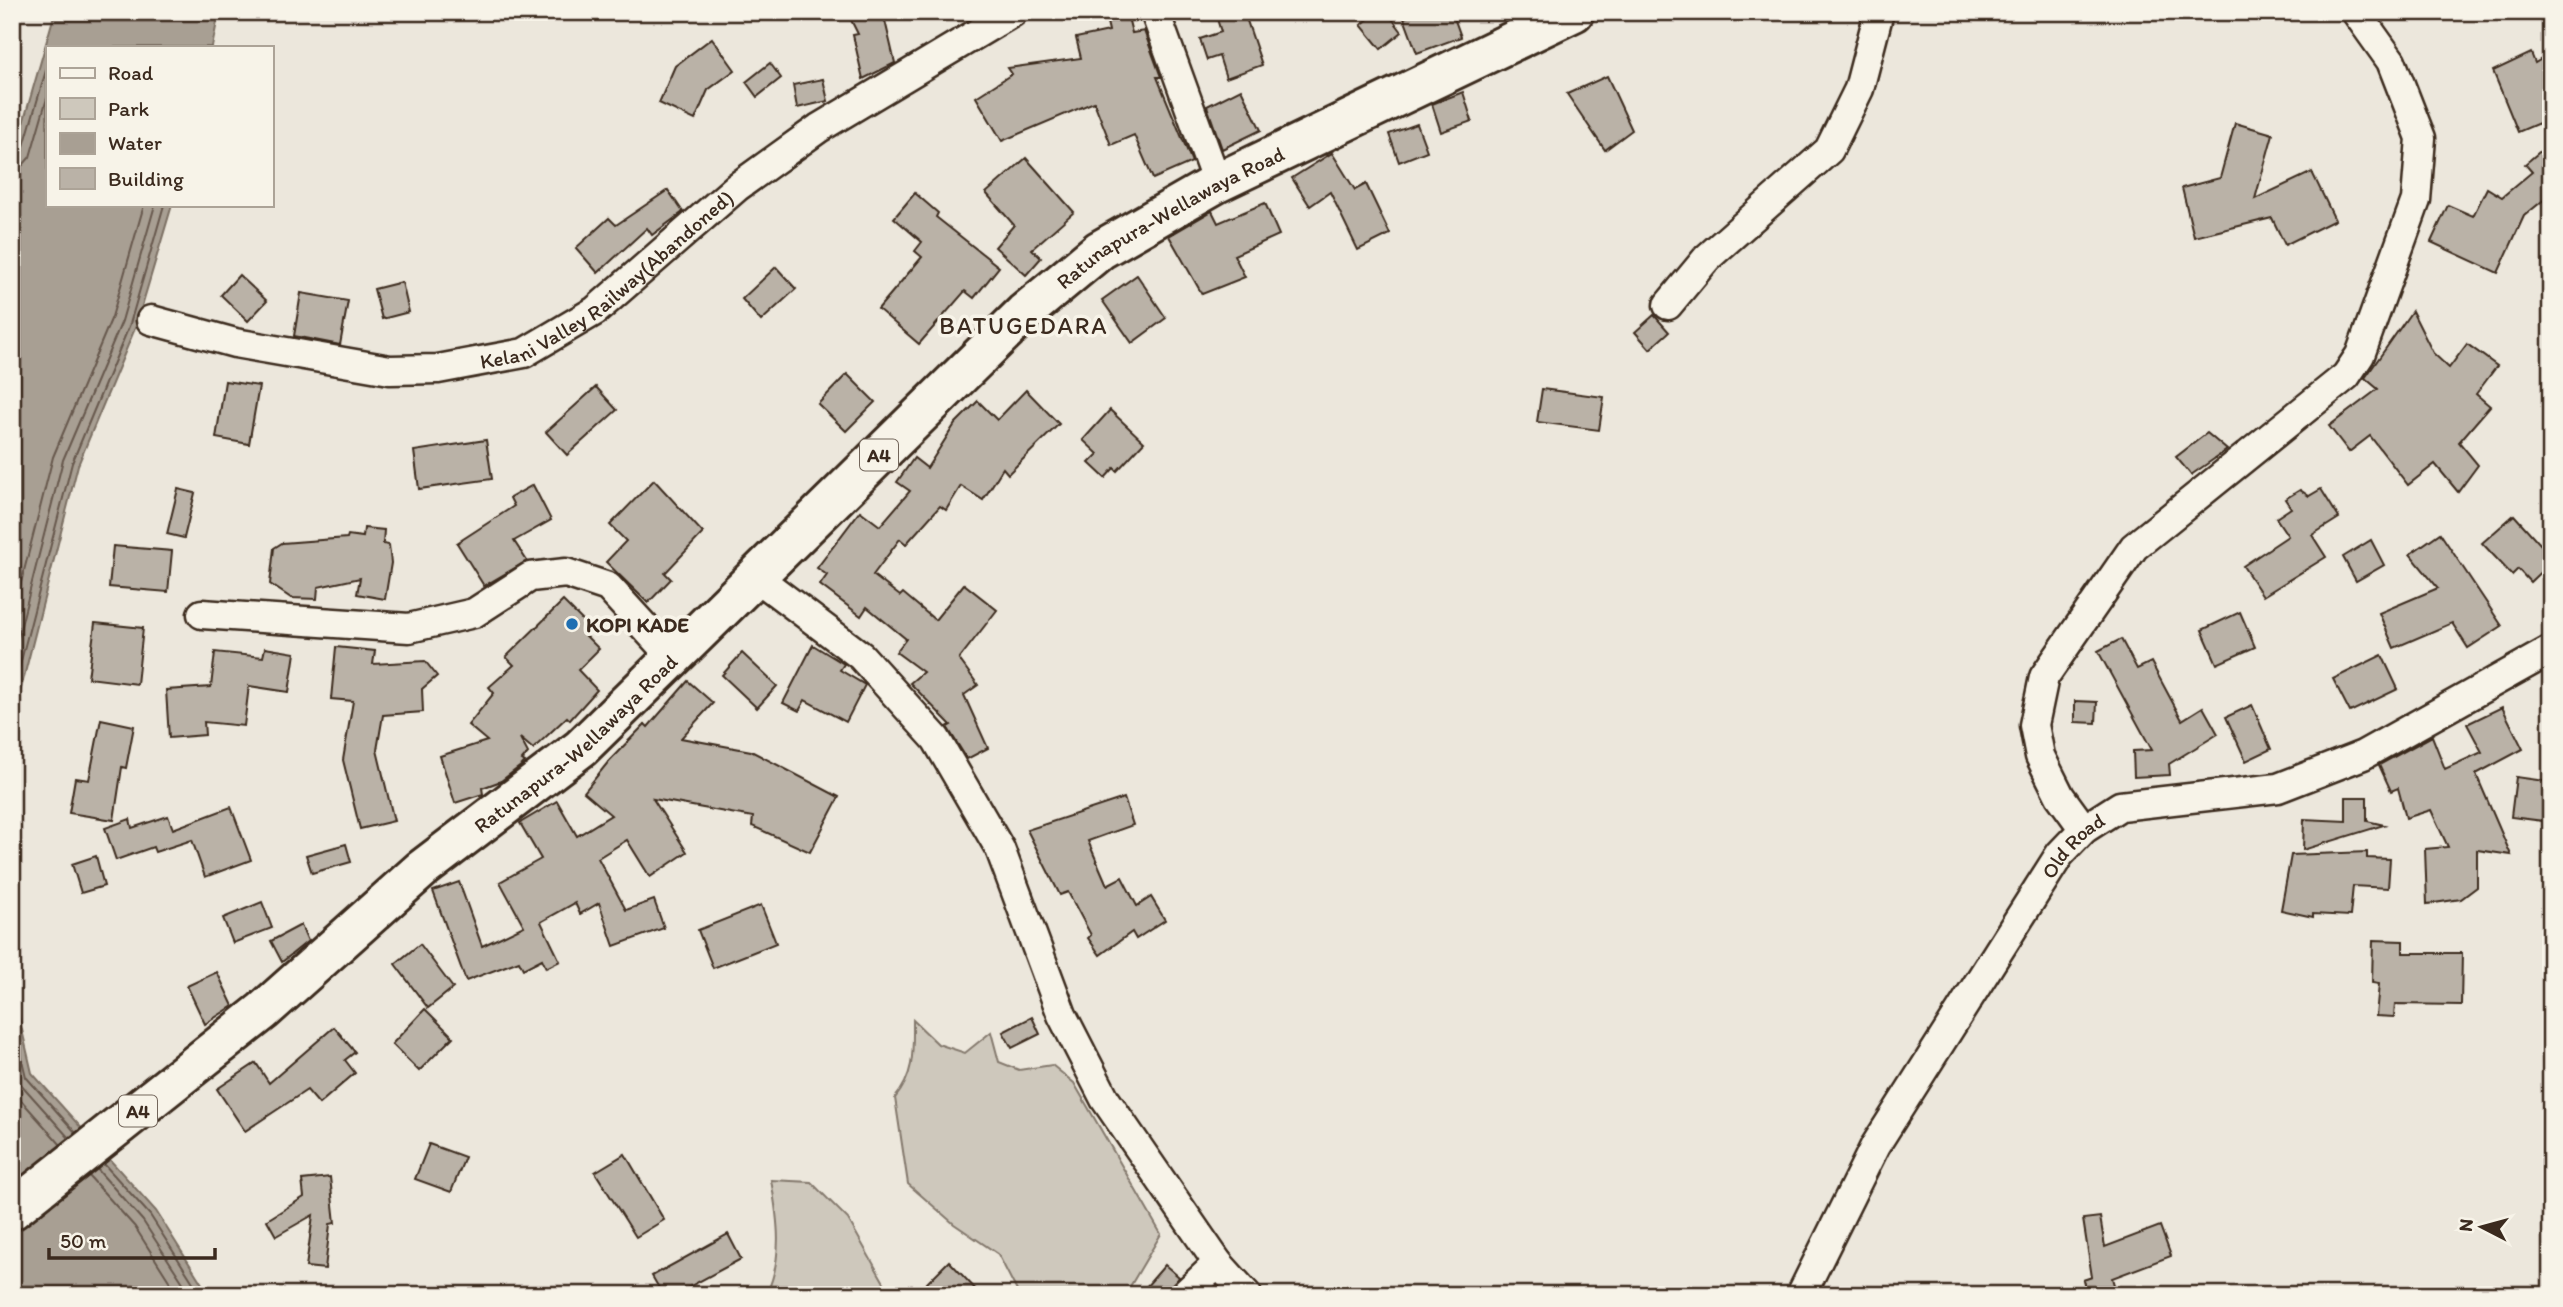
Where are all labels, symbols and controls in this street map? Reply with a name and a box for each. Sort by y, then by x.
legend [46,46,273,206]
text: Road [108,60,154,85]
text: Park [108,96,150,121]
text: Water [108,130,162,155]
street label: Ratunapura-Wellawaya Road [1051,140,1289,294]
text: Building [108,166,184,191]
street label: Kelani Valley Railway(Abandoned) [478,184,738,373]
district label: BATUGEDARA [939,311,1109,340]
road number: A4 [860,440,898,470]
place label: KOPI KADE [586,612,689,637]
marker: KOPI KADE [564,616,580,632]
street label: Ratunapura-Wellawaya Road [469,648,682,838]
street label: Old Road [2035,807,2109,883]
road number: A4 [119,1096,157,1126]
north arrow [2448,1192,2518,1262]
scale bar [49,1216,215,1260]
text: N [2453,1218,2478,1233]
text: 50 m [60,1228,107,1253]

